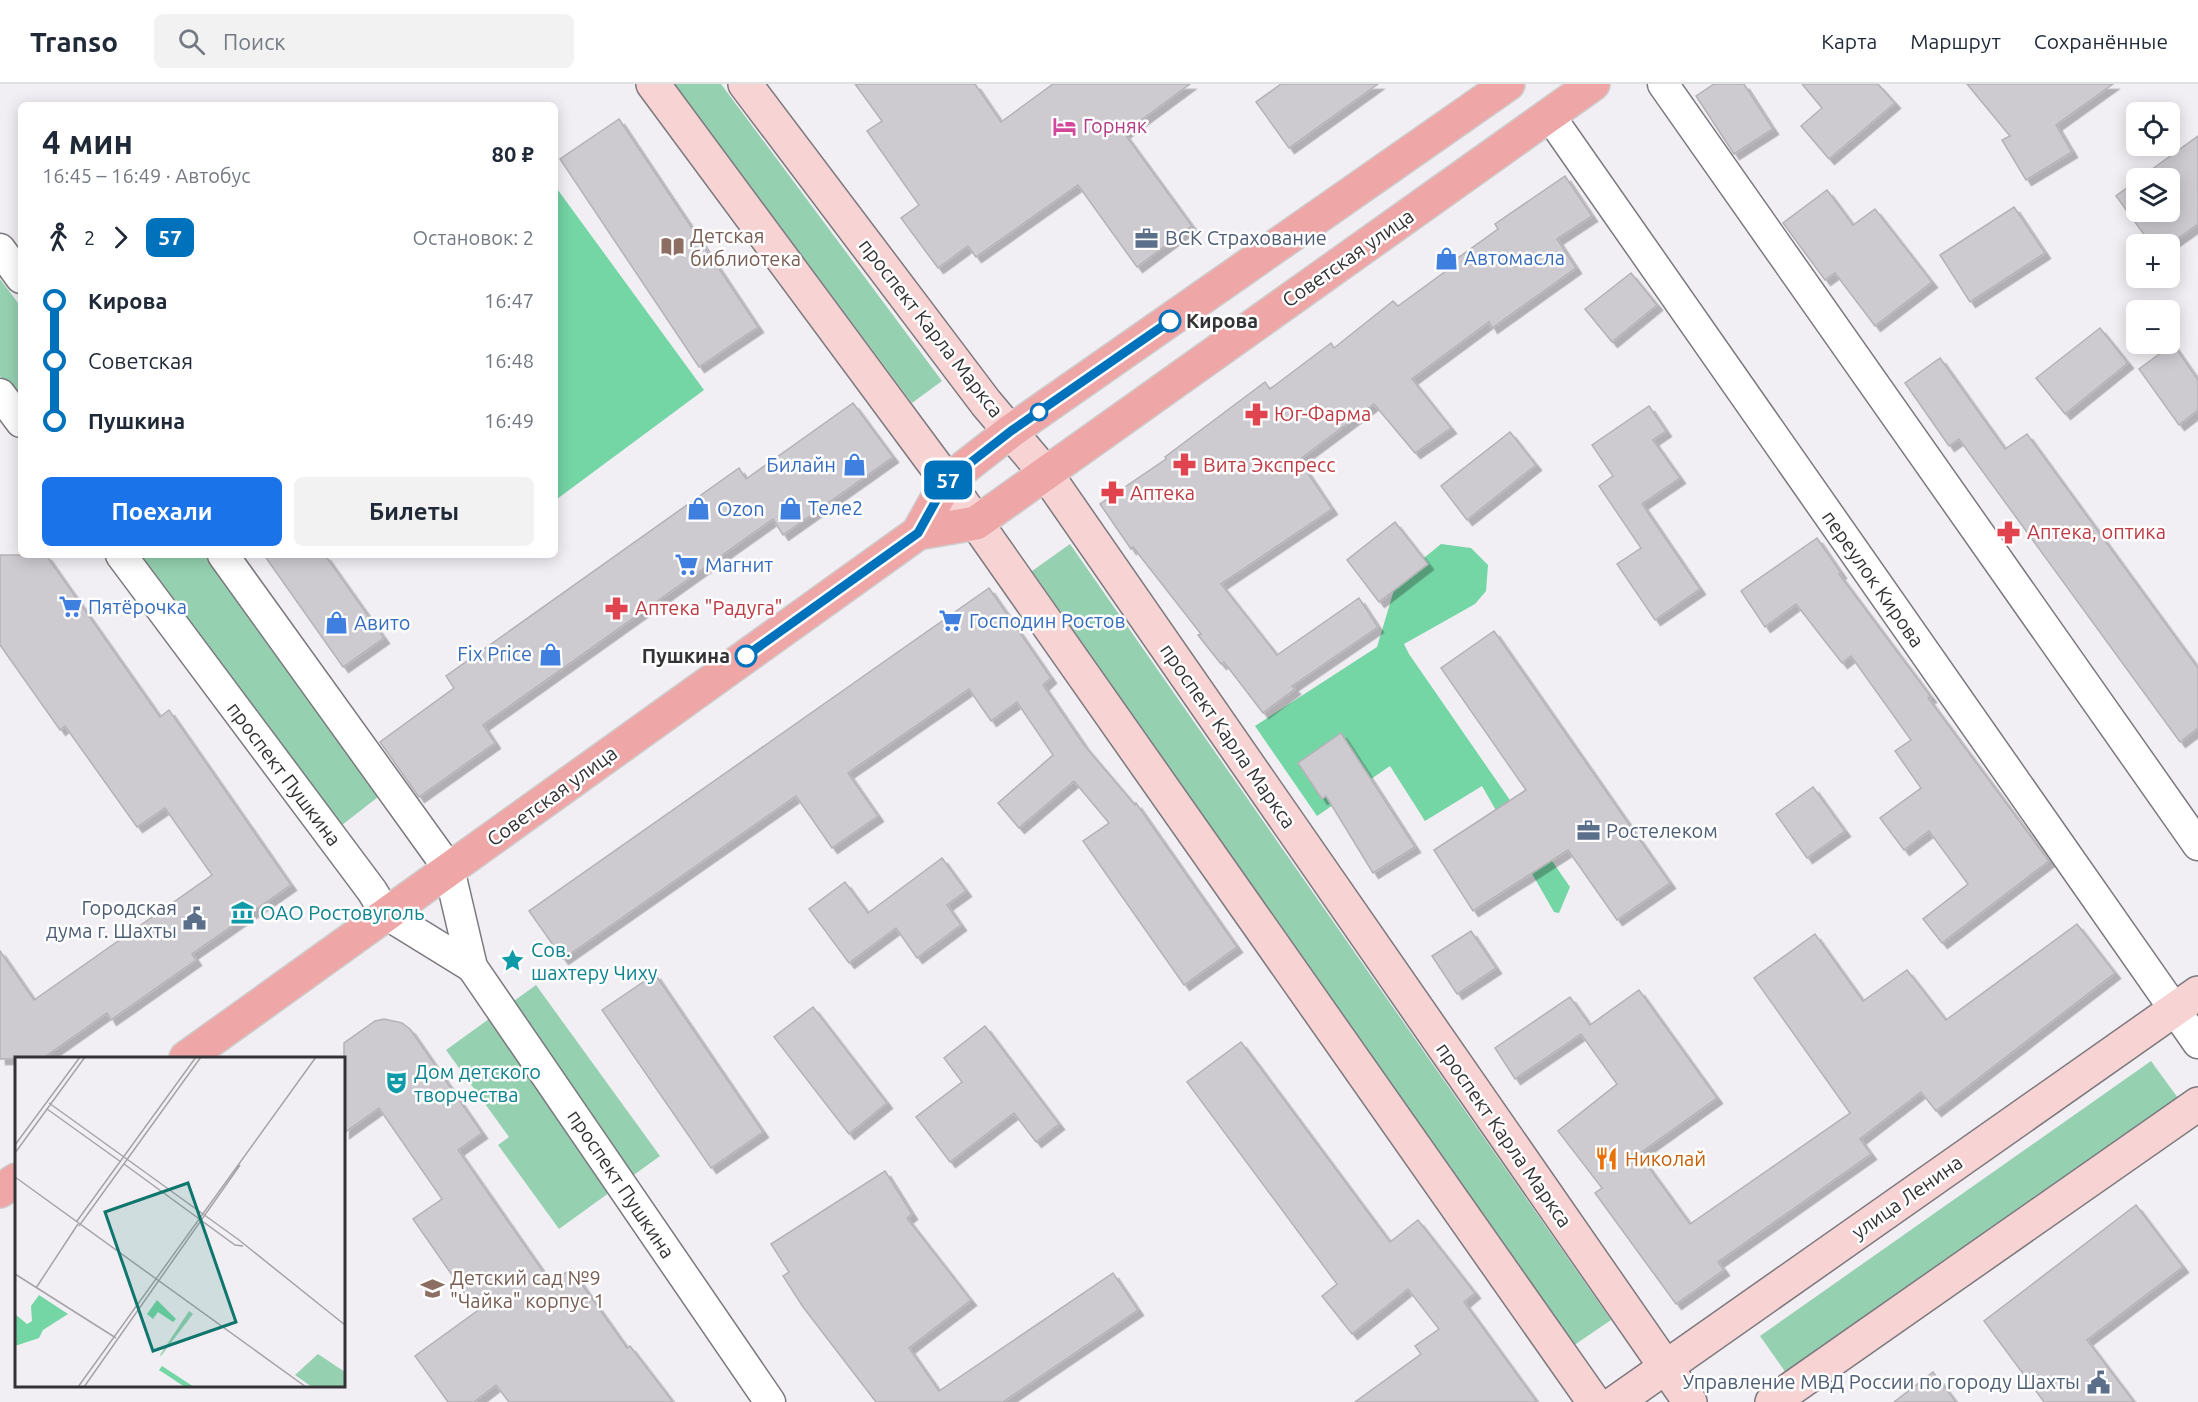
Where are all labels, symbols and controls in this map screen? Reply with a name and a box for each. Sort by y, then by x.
search box [154,14,574,68]
icon: search [175,25,208,58]
text: Transo [30,26,118,57]
text: Поиск [223,29,286,54]
text: Карта [1821,29,1877,53]
text: Маршрут [1910,29,2001,53]
text: Сохранённые [2034,29,2168,53]
map controls [2126,102,2180,354]
button: locate [2126,102,2180,156]
hotel icon: Горняк [1052,113,1078,139]
place label: Горняк [1083,114,1147,137]
text: 4 мин [42,123,133,160]
text: 80 ₽ [492,141,534,166]
text: 16:45 – 16:49 · Автобус [42,164,251,187]
button: layers [2126,168,2180,222]
street label: Советская улица [1278,204,1418,311]
icon: walk [42,221,75,254]
icon: forward [104,221,137,254]
place label: Детская библиотека [690,224,801,270]
text: 57 [158,225,182,249]
office icon: ВСК Страхование [1134,225,1160,251]
text: 2 [84,226,95,249]
text: Остановок: 2 [413,226,534,249]
place label: ВСК Страхование [1165,226,1327,249]
library icon: Детская библиотека [659,234,685,260]
street label: проспект Карла Маркса [855,234,1008,422]
button: + [2126,234,2180,288]
shop icon: Автомасла [1433,245,1459,271]
place label: Автомасла [1464,246,1565,269]
text: Кирова [88,288,167,313]
text: 16:47 [484,289,534,312]
button: − [2126,300,2180,354]
place label: Кирова [1186,309,1258,332]
marker: Кирова [1159,310,1181,332]
text: Советская [88,348,193,373]
text: 16:48 [484,349,534,372]
pharmacy icon: Юг-Фарма [1243,401,1269,427]
place label: Юг-Фарма [1274,402,1371,425]
unlabelled marker [1030,403,1048,421]
text: Пушкина [88,408,185,433]
text: 16:49 [484,409,534,432]
shop icon: Билайн [841,452,867,478]
pharmacy icon: Вита Экспресс [1172,452,1198,478]
place label: Билайн [766,453,836,476]
place label: Вита Экспресс [1203,453,1336,476]
line badge: 57 [921,460,975,500]
text: 57 [936,468,960,492]
button: Поехали [42,477,282,546]
button: Билеты [294,477,534,546]
pharmacy icon: Аптека [1099,480,1125,506]
place label: Аптека [1130,481,1195,504]
shop icon: Теле2 [777,495,803,521]
shop icon: Ozon [686,496,712,522]
place label: Теле2 [808,496,863,519]
place label: Ozon [717,497,765,520]
street label: переулок Кирова [1818,506,1929,651]
pharmacy icon: Аптека, оптика [1996,519,2022,545]
place label: Аптека, оптика [2027,520,2166,543]
supermarket icon: Магнит [674,552,700,578]
place label: Магнит [705,553,773,576]
supermarket icon: Пятёрочка [57,594,83,620]
place label: Пятёрочка [88,595,187,618]
pharmacy icon: Аптека "Радуга" [604,595,630,621]
place label: Аптека "Радуга" [635,596,782,619]
supermarket icon: Господин Ростов [938,608,964,634]
place label: Господин Ростов [969,609,1126,632]
shop icon: Авито [323,610,349,636]
place label: Авито [354,611,410,634]
street label: проспект Карла Маркса [1156,639,1301,832]
shop icon: Fix Price [537,641,563,667]
place label: Fix Price [457,642,532,665]
place label: Пушкина [642,644,730,667]
marker: Пушкина [735,645,757,667]
street label: проспект Пушкина [223,697,346,850]
street label: Советская улица [482,741,621,850]
office icon: Ростелеком [1575,818,1601,844]
place label: Ростелеком [1606,819,1718,842]
place label: Городская дума г. Шахты [46,896,177,942]
museum icon: ОАО Ростовуголь [229,900,255,926]
place label: ОАО Ростовуголь [260,901,424,924]
public building icon: Городская дума г. Шахты [182,906,208,932]
place label: Сов. шахтеру Чиху [531,938,658,984]
place icon: Сов. шахтеру Чиху [500,948,526,974]
street label: проспект Карла Маркса [1432,1038,1577,1231]
inset map [15,1057,345,1387]
place label: Дом детского творчества [414,1060,541,1106]
theatre icon: Дом детского творчества [383,1070,409,1096]
street label: проспект Пушкина [563,1105,680,1262]
restaurant icon: Николай [1594,1146,1620,1172]
place label: Николай [1625,1147,1706,1170]
street label: улица Ленина [1847,1150,1966,1243]
place label: Детский сад №9 "Чайка" корпус 1 [450,1266,605,1312]
school or university icon: Детский сад №9 "Чайка" корпус 1 [419,1276,445,1302]
public building icon: Управление МВД России по городу Шахты [2085,1369,2111,1395]
place label: Управление МВД России по городу Шахты [1683,1370,2080,1393]

